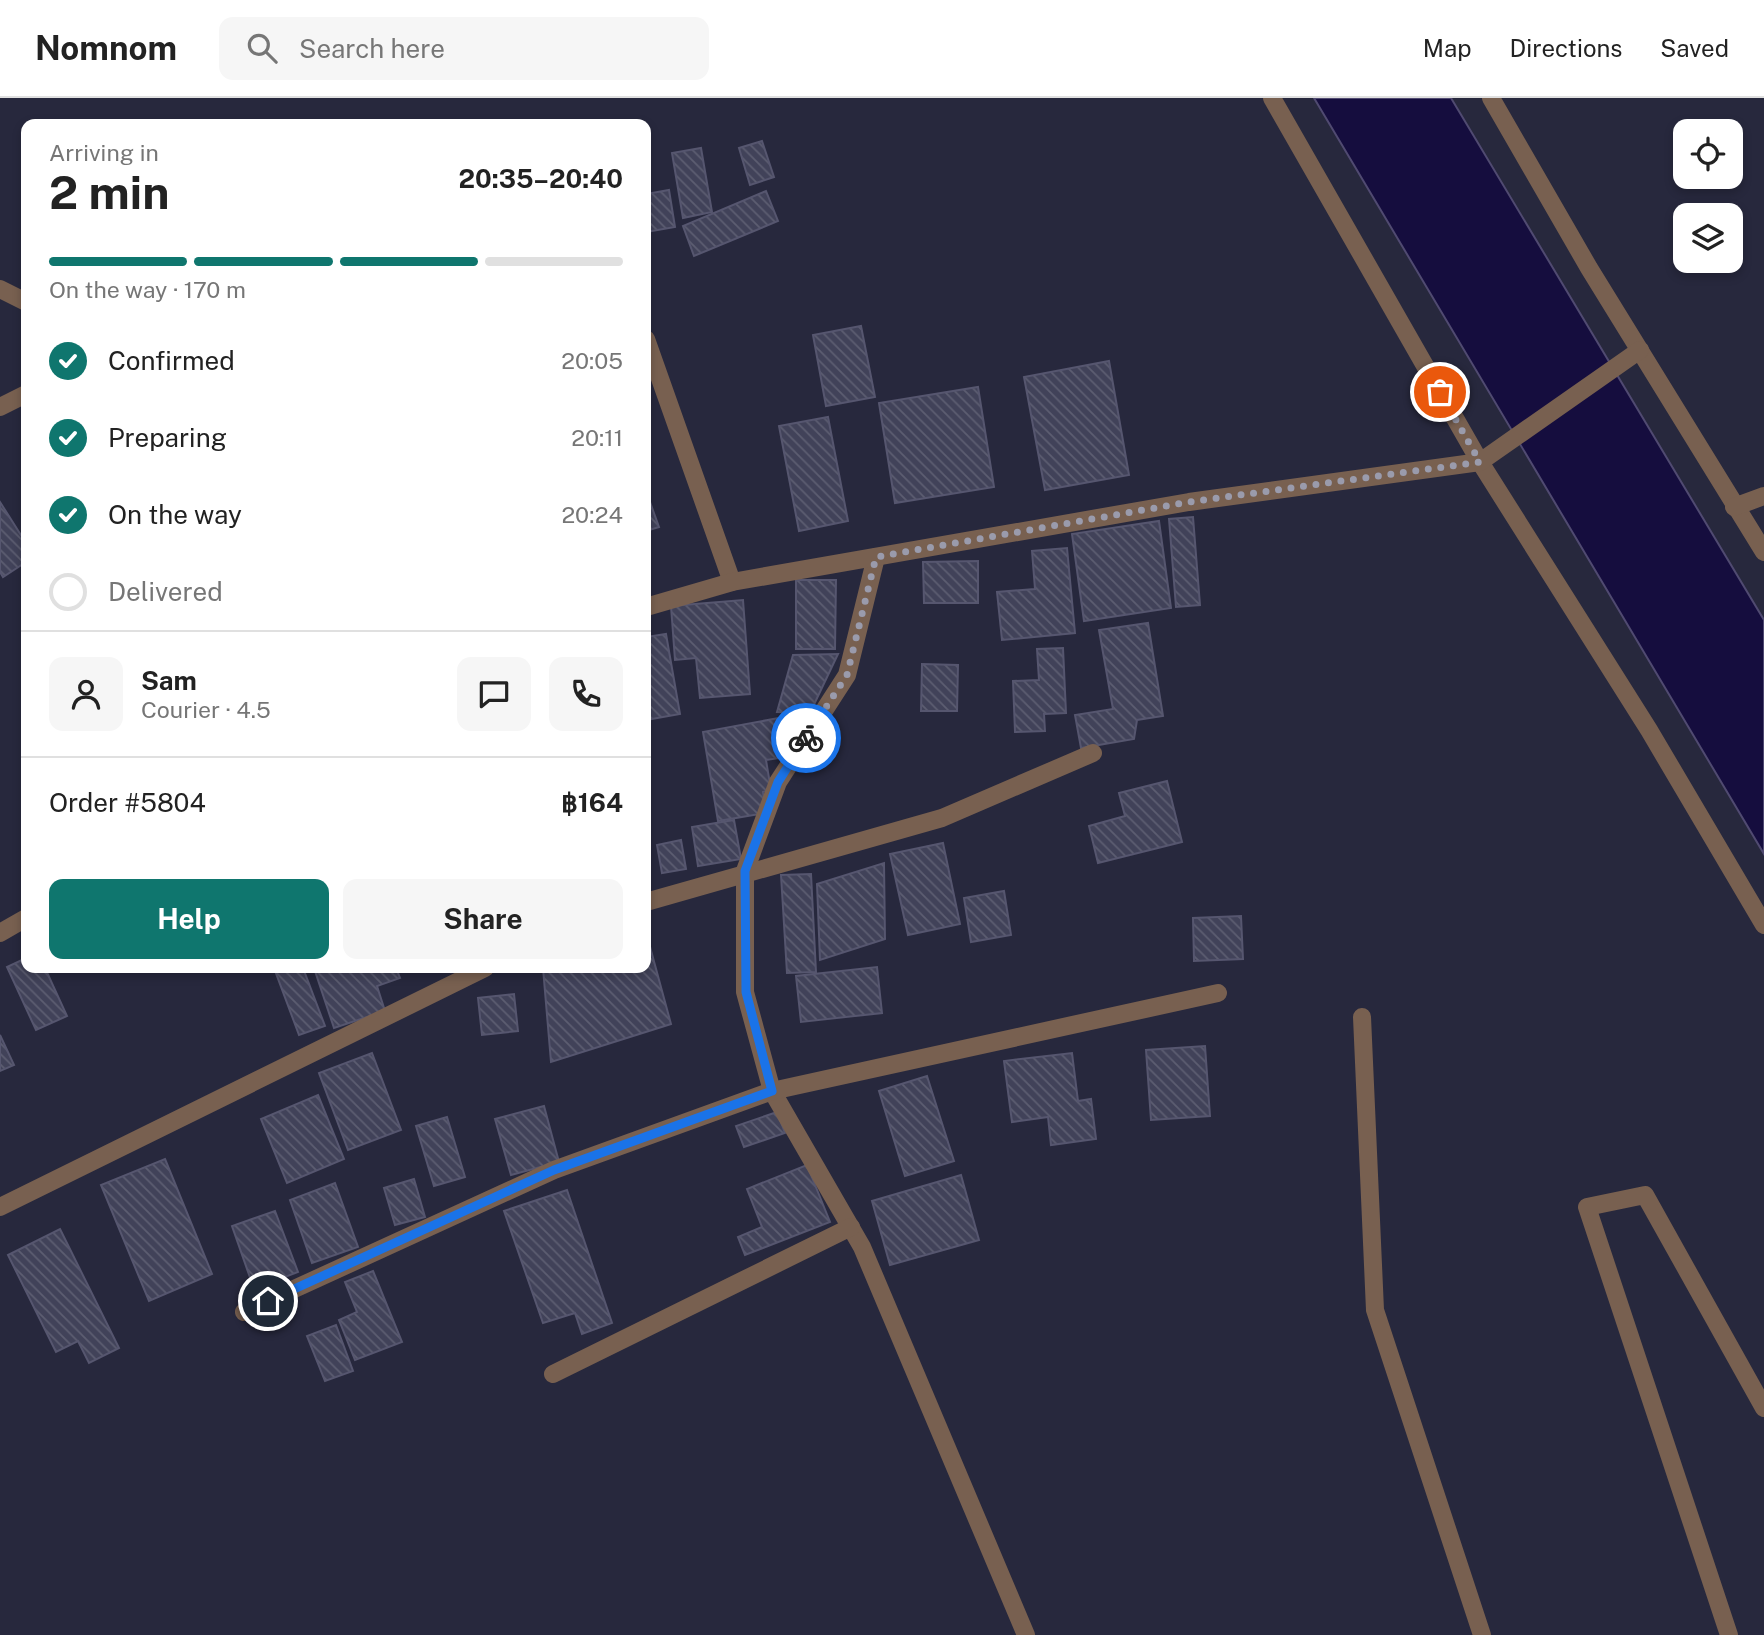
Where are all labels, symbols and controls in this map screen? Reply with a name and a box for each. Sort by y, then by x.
search box [219,17,709,80]
text: Nomnom [35,29,177,67]
icon: search [243,29,281,67]
text: Search here [299,33,445,64]
text: Map [1423,34,1472,62]
text: Directions [1510,34,1622,62]
text: Saved [1660,34,1729,62]
map controls [1673,119,1743,273]
button: locate [1673,119,1743,189]
text: Arriving in [49,139,159,166]
text: 20:35–20:40 [458,163,623,194]
text: 2 min [49,165,169,219]
button: layers [1673,203,1743,273]
text: On the way · 170 m [49,276,246,303]
icon: check [49,342,87,380]
text: Confirmed [108,345,235,376]
text: 20:05 [561,347,623,374]
pin [1410,362,1470,422]
icon: bag [1421,373,1459,411]
icon: check [49,419,87,457]
text: Preparing [108,422,227,453]
text: 20:11 [571,424,623,451]
icon: check [49,496,87,534]
text: On the way [108,499,242,530]
text: 20:24 [561,501,623,528]
text: Delivered [108,576,223,607]
button: person [49,657,123,731]
button: chat [457,657,531,731]
button: phone [549,657,623,731]
text: Sam [141,665,197,696]
text: Courier · 4.5 [141,696,271,723]
courier [771,703,841,773]
icon: bike [787,719,825,757]
text: Order #5804 [49,787,206,818]
text: ฿164 [561,787,623,818]
button: Help [49,879,329,959]
button: Share [343,879,623,959]
pin [238,1271,298,1331]
icon: home [249,1282,287,1320]

